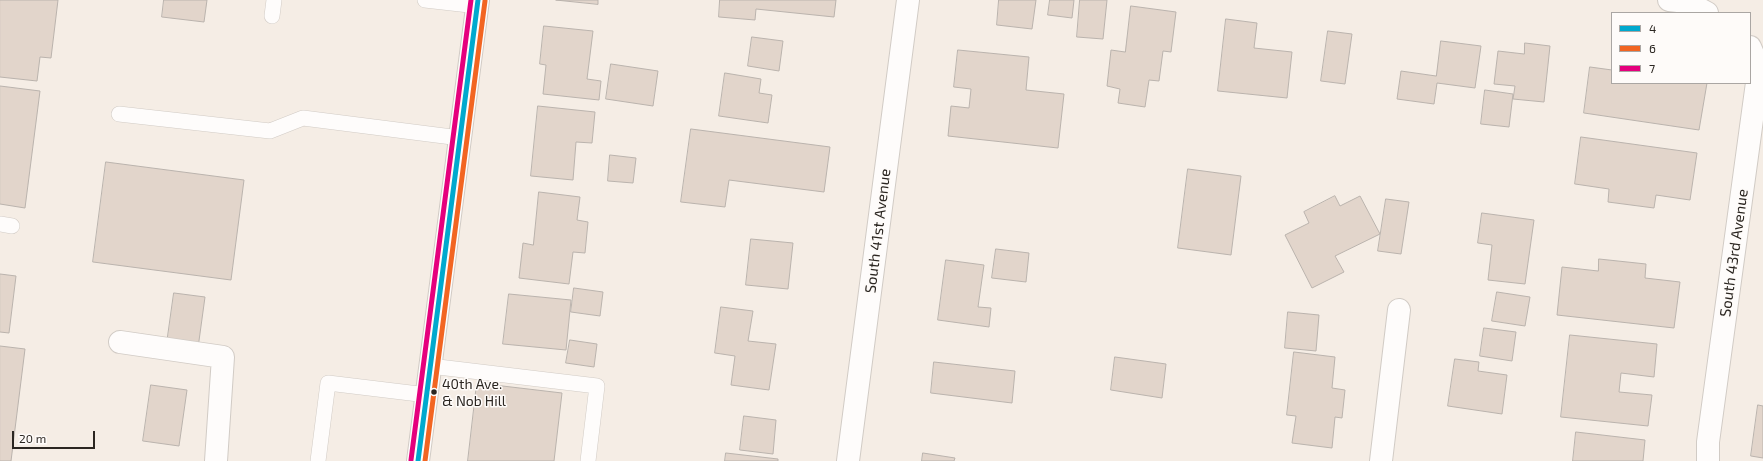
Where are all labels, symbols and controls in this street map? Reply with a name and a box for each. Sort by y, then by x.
legend [1611,12,1751,84]
text: 4 [1649,21,1656,35]
text: 6 [1649,41,1656,55]
text: 7 [1649,61,1655,75]
street label: South 41st Avenue [861,168,895,294]
street label: South 43rd Avenue [1716,188,1752,318]
place label: 40th Ave. & Nob Hill [442,376,506,408]
marker: 40th Ave. & Nob Hill [429,387,439,397]
scale bar [14,423,97,449]
text: 20 m [19,431,46,445]

